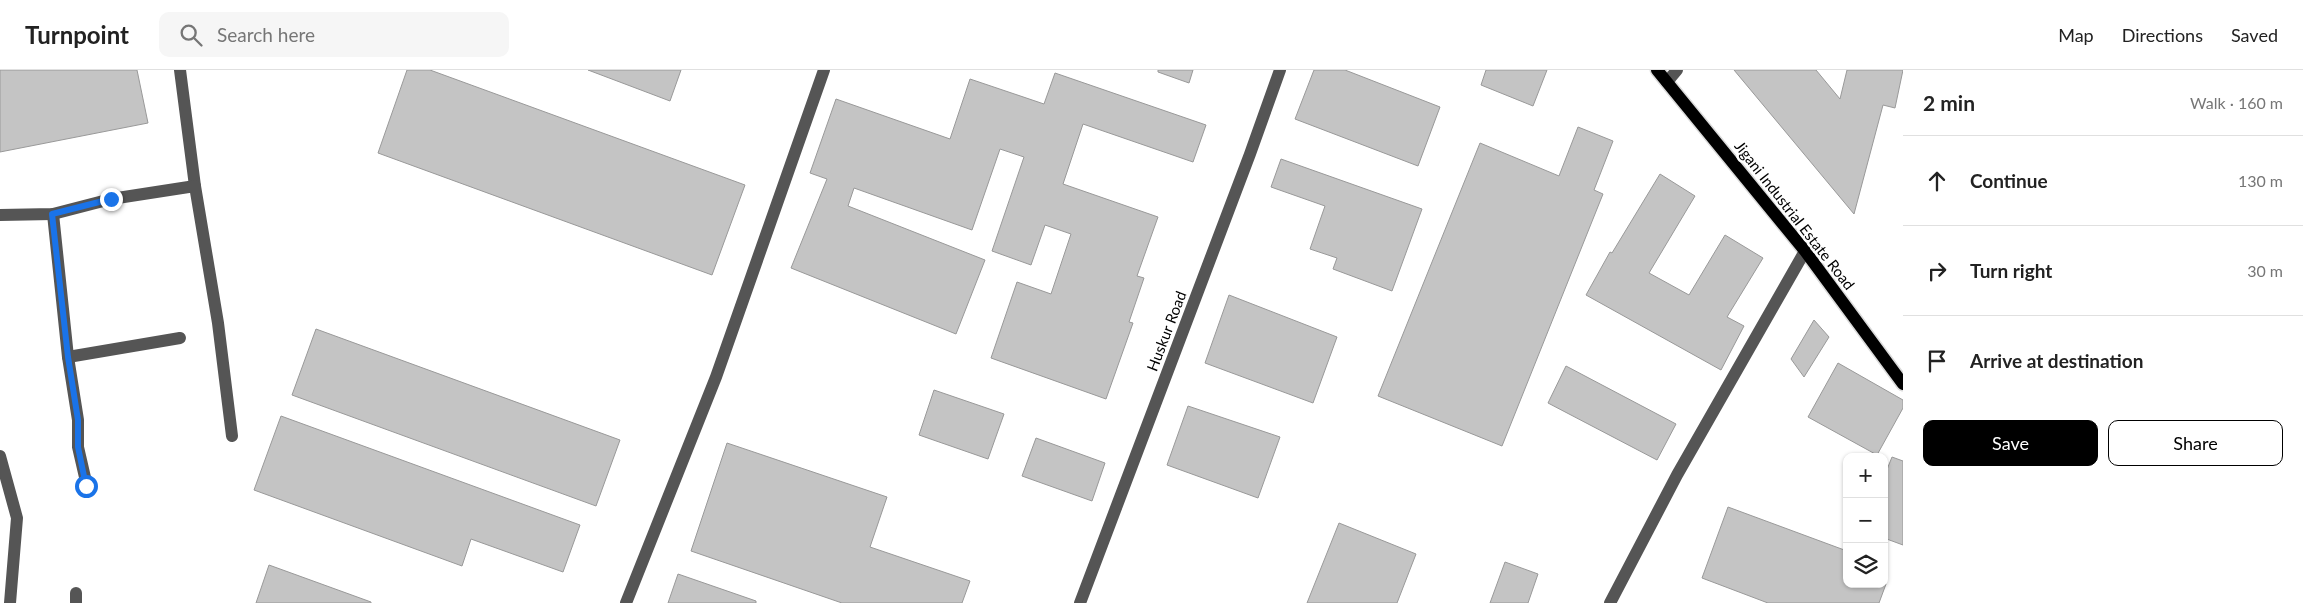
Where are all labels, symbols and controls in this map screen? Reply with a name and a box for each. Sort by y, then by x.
search box [159,12,509,57]
text: Turnpoint [25,20,129,49]
icon: search [177,21,205,49]
text: Search here [217,23,315,46]
text: Map [2058,24,2094,46]
text: Directions [2122,24,2203,46]
text: Saved [2231,24,2278,46]
text: 2 min [1923,90,1975,115]
text: Walk · 160 m [2190,93,2283,112]
street label: Jigani Industrial Estate Road [1731,137,1859,293]
icon: ahead [1923,167,1951,195]
text: Continue [1970,169,2048,192]
text: 130 m [2238,171,2283,190]
route end [100,188,123,211]
icon: right [1923,257,1951,285]
text: Turn right [1970,259,2052,282]
text: 30 m [2247,261,2283,280]
street label: Huskur Road [1142,288,1190,374]
icon: arrive [1923,347,1951,375]
text: Arrive at destination [1970,349,2143,372]
button: Save [1923,420,2098,466]
button: Share [2108,420,2283,466]
map controls [1843,453,1888,588]
button: + [1843,453,1888,498]
route start [75,475,98,498]
button: − [1843,498,1888,543]
button: layers [1843,543,1888,588]

